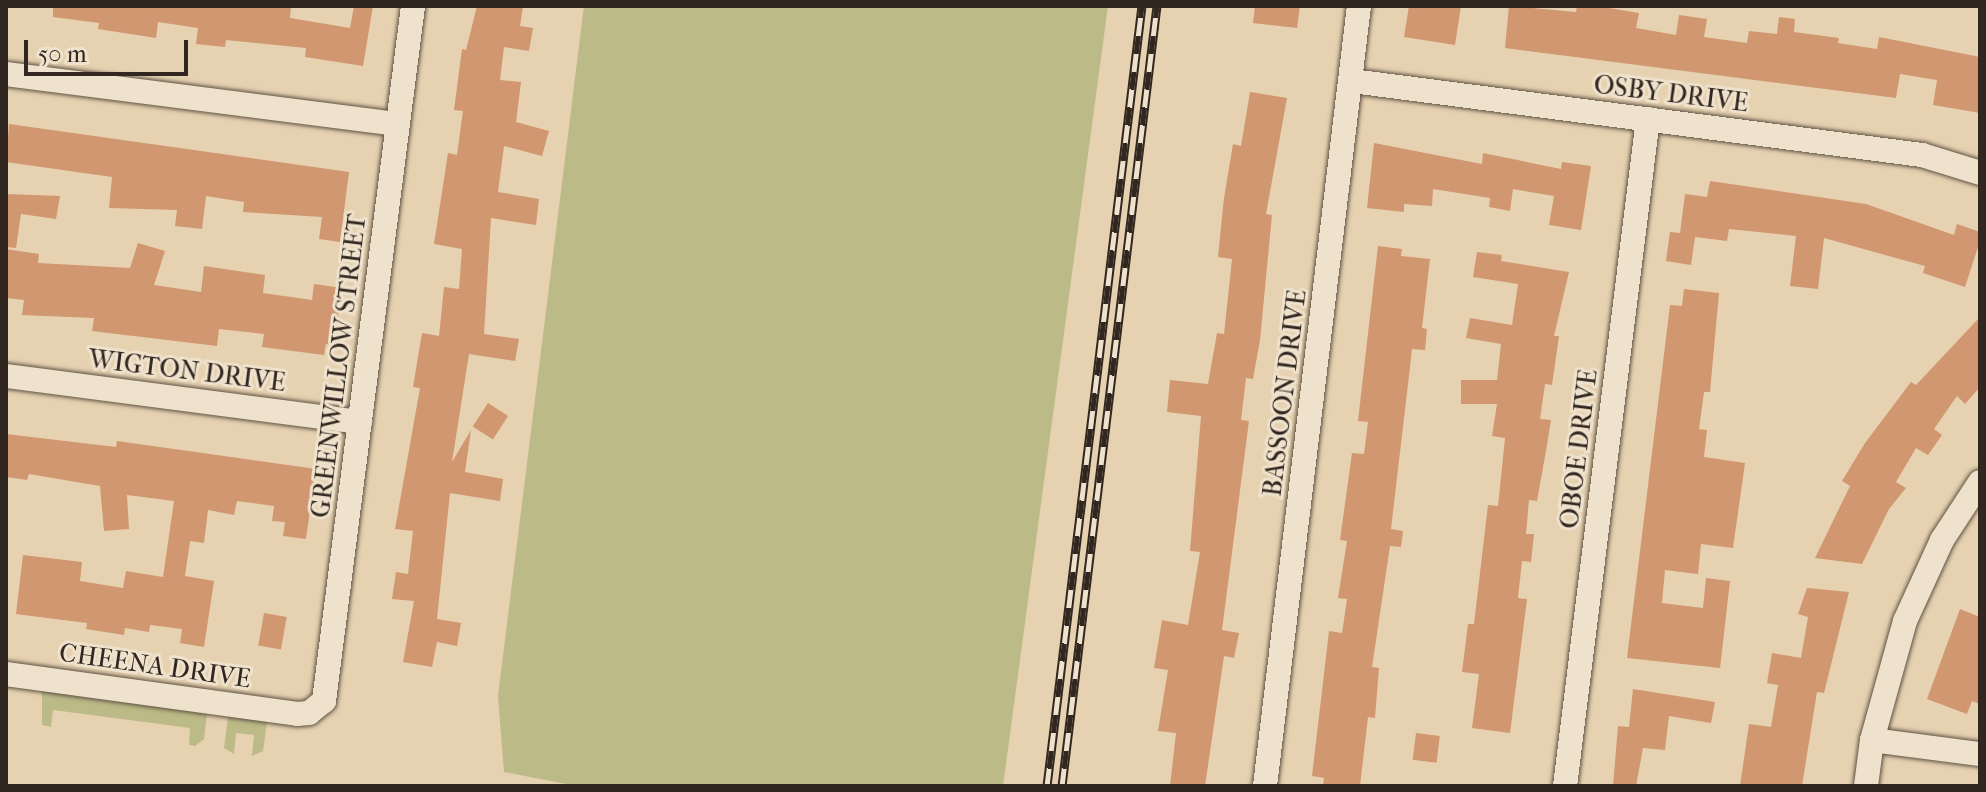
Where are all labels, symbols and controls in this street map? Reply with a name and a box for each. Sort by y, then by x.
scale bar [28,24,192,74]
text: 50 m [38,40,87,68]
street label: OSBY DRIVE [1592,69,1750,119]
street label: GREENWILLOW STREET [305,212,373,520]
street label: BASSOON DRIVE [1257,288,1313,498]
street label: WIGTON DRIVE [87,343,287,399]
street label: OBOE DRIVE [1554,368,1604,530]
street label: CHEENA DRIVE [57,637,253,695]

